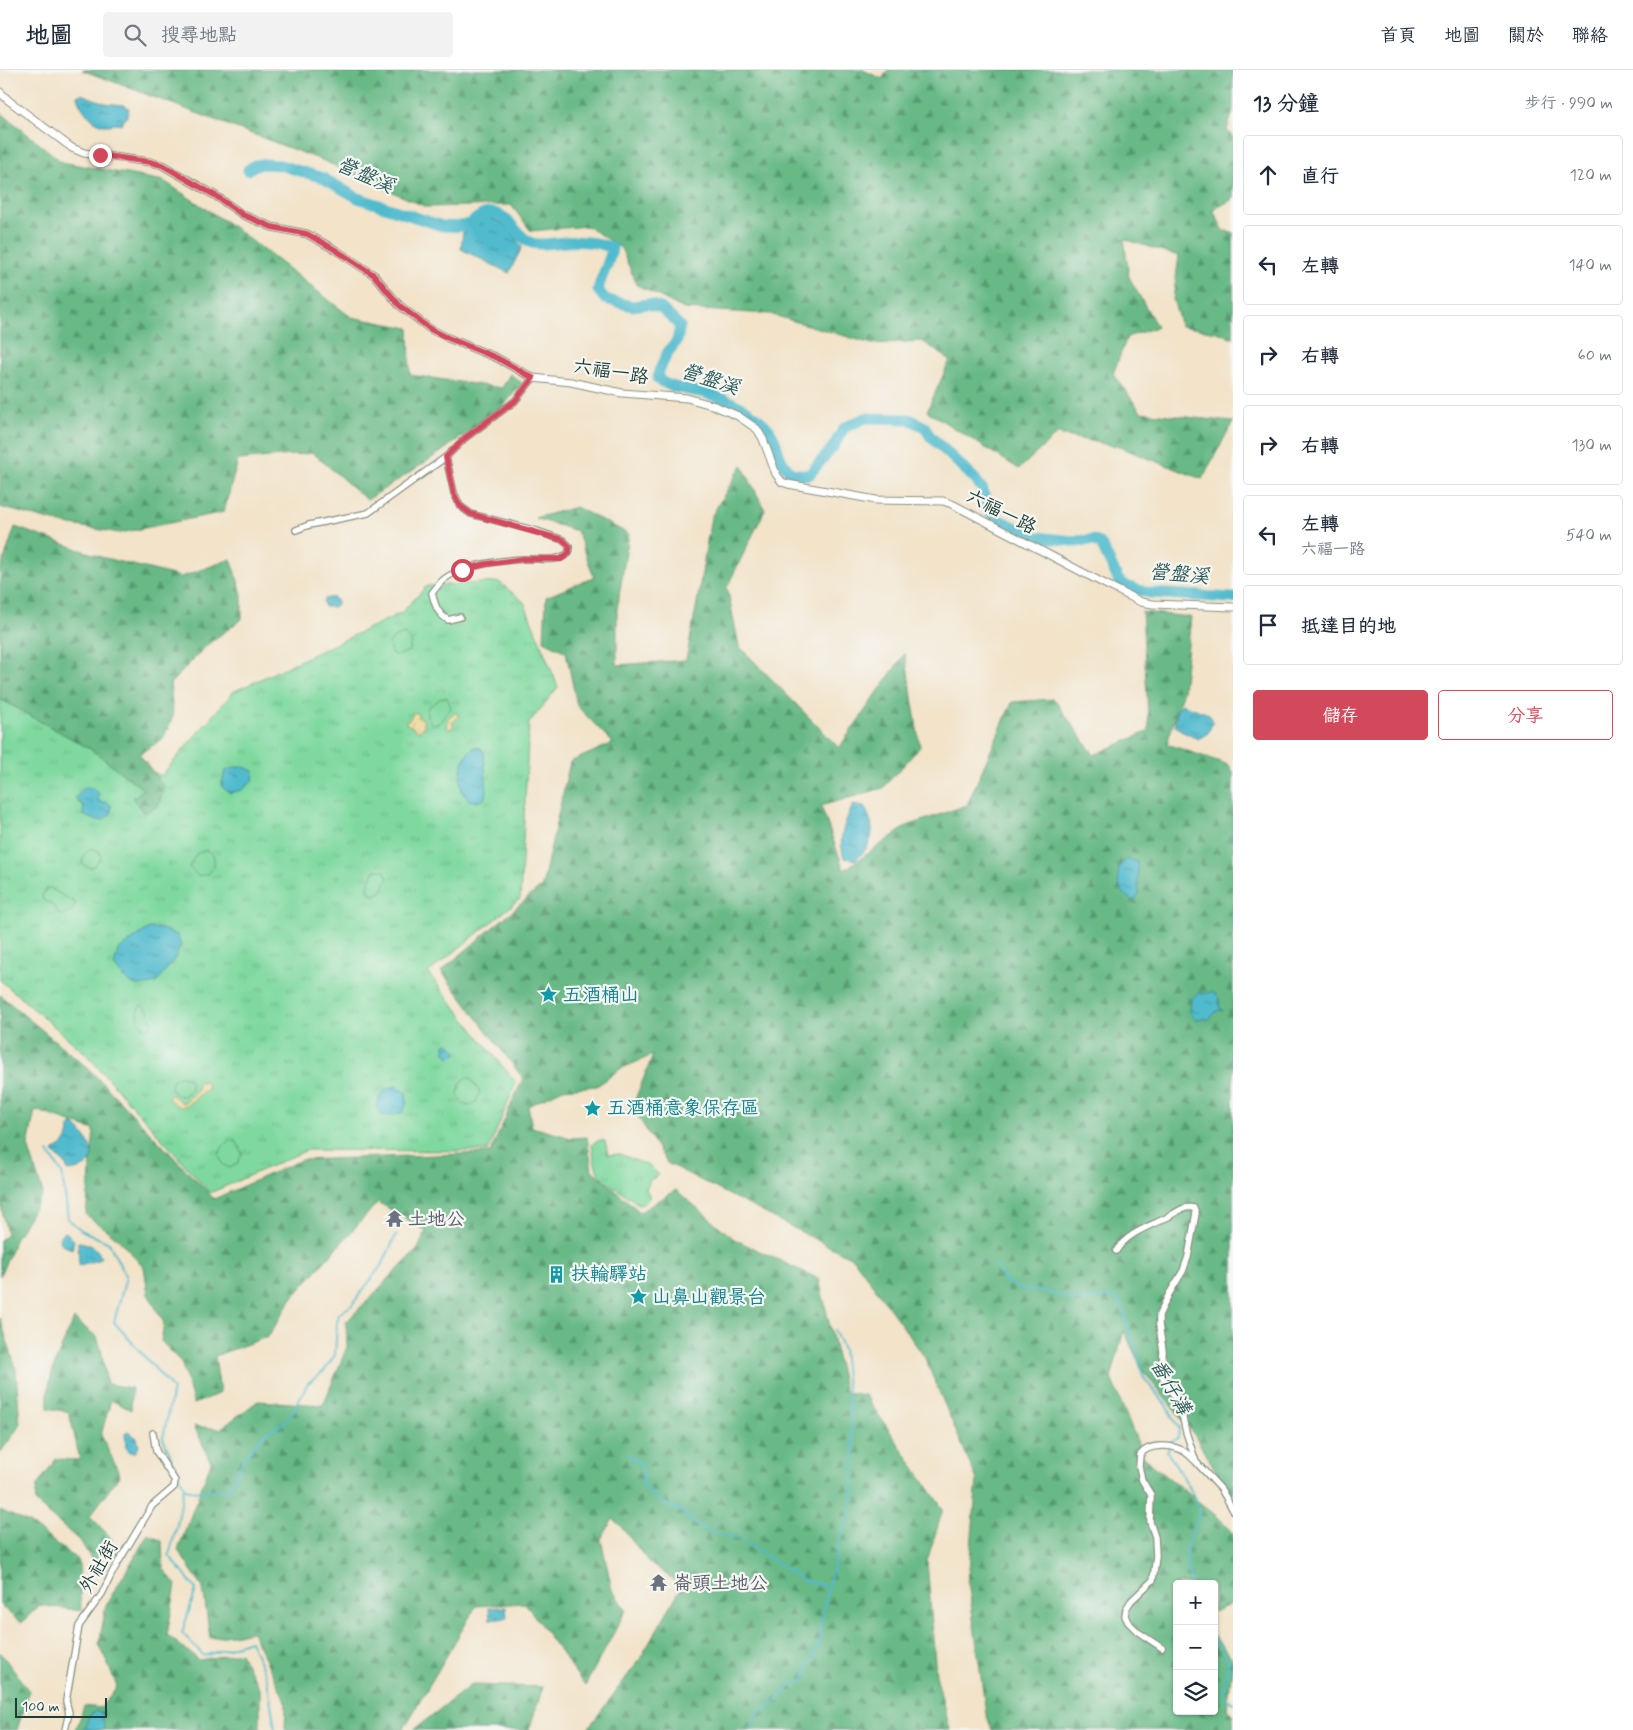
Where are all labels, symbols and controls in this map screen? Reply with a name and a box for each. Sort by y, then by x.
search box [103,12,453,57]
text: 地圖 [25,21,73,52]
icon: search [121,21,149,49]
text: 搜尋地點 [161,23,237,48]
text: 首頁 [1380,24,1416,48]
text: 地圖 [1444,24,1480,48]
text: 關於 [1508,24,1544,48]
text: 聯絡 [1572,24,1608,48]
text: 13 分鐘 [1253,90,1319,118]
text: 步行 · 990 m [1525,93,1613,114]
route end [89,144,112,167]
water label: 營盤溪 [332,151,399,201]
icon: ahead [1254,161,1282,189]
text: 直行 [1301,164,1339,189]
text: 120 m [1570,165,1612,186]
icon: left [1254,251,1282,279]
text: 左轉 [1301,254,1339,279]
text: 140 m [1568,255,1612,276]
icon: right [1254,341,1282,369]
text: 右轉 [1301,344,1339,369]
text: 60 m [1578,345,1612,366]
street label: 六福一路 [572,354,650,390]
water label: 營盤溪 [677,358,744,402]
icon: right [1254,431,1282,459]
text: 右轉 [1301,434,1339,459]
text: 130 m [1571,435,1612,456]
street label: 六福一路 [961,484,1041,540]
text: 左轉 [1301,512,1339,537]
icon: left [1254,521,1282,549]
text: 540 m [1566,525,1612,546]
text: 六福一路 [1301,539,1365,560]
route start [451,559,474,582]
water label: 營盤溪 [1148,559,1211,591]
icon: arrive [1254,611,1282,639]
text: 抵達目的地 [1301,614,1396,639]
button: 儲存 [1253,690,1428,740]
button: 分享 [1438,690,1613,740]
place label: 五酒桶山 [563,983,639,1008]
place icon: 五酒桶山 [539,985,559,1005]
place label: 五酒桶意象保存區 [607,1096,759,1121]
place icon: 五酒桶意象保存區 [583,1098,603,1118]
place label: 土地公 [408,1207,465,1232]
temple icon: 土地公 [384,1209,404,1229]
place label: 扶輪驛站 [571,1262,647,1287]
building icon: 扶輪驛站 [547,1264,567,1284]
place label: 山鼻山觀景台 [652,1285,766,1310]
place icon: 山鼻山觀景台 [628,1287,648,1307]
water label: 番仔溝 [1143,1354,1198,1421]
street label: 外社街 [74,1536,124,1598]
place label: 崙頭土地公 [673,1571,768,1596]
temple icon: 崙頭土地公 [649,1573,669,1593]
map controls [1173,1580,1218,1715]
button: + [1173,1580,1218,1625]
button: − [1173,1625,1218,1670]
button: layers [1173,1670,1218,1715]
scale bar [15,1695,108,1718]
text: 100 m [22,1698,60,1716]

